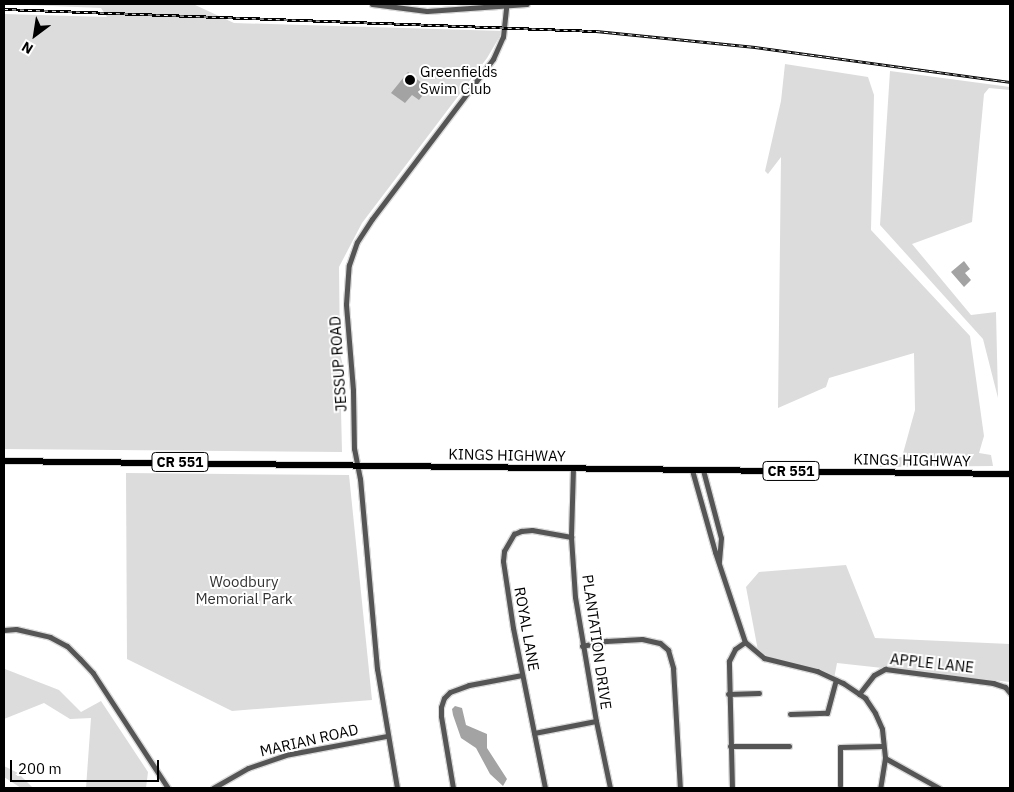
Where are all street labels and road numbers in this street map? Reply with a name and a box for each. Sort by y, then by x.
street label: JESSUP ROAD [326,315,350,413]
street label: KINGS HIGHWAY [448,445,566,465]
street label: KINGS HIGHWAY [853,450,971,470]
road number: CR 551 [151,451,209,474]
road number: CR 551 [762,460,820,482]
street label: PLANTATION DRIVE [579,573,615,711]
street label: ROYAL LANE [511,586,543,672]
street label: APPLE LANE [889,650,975,676]
street label: MARIAN ROAD [258,720,360,760]

